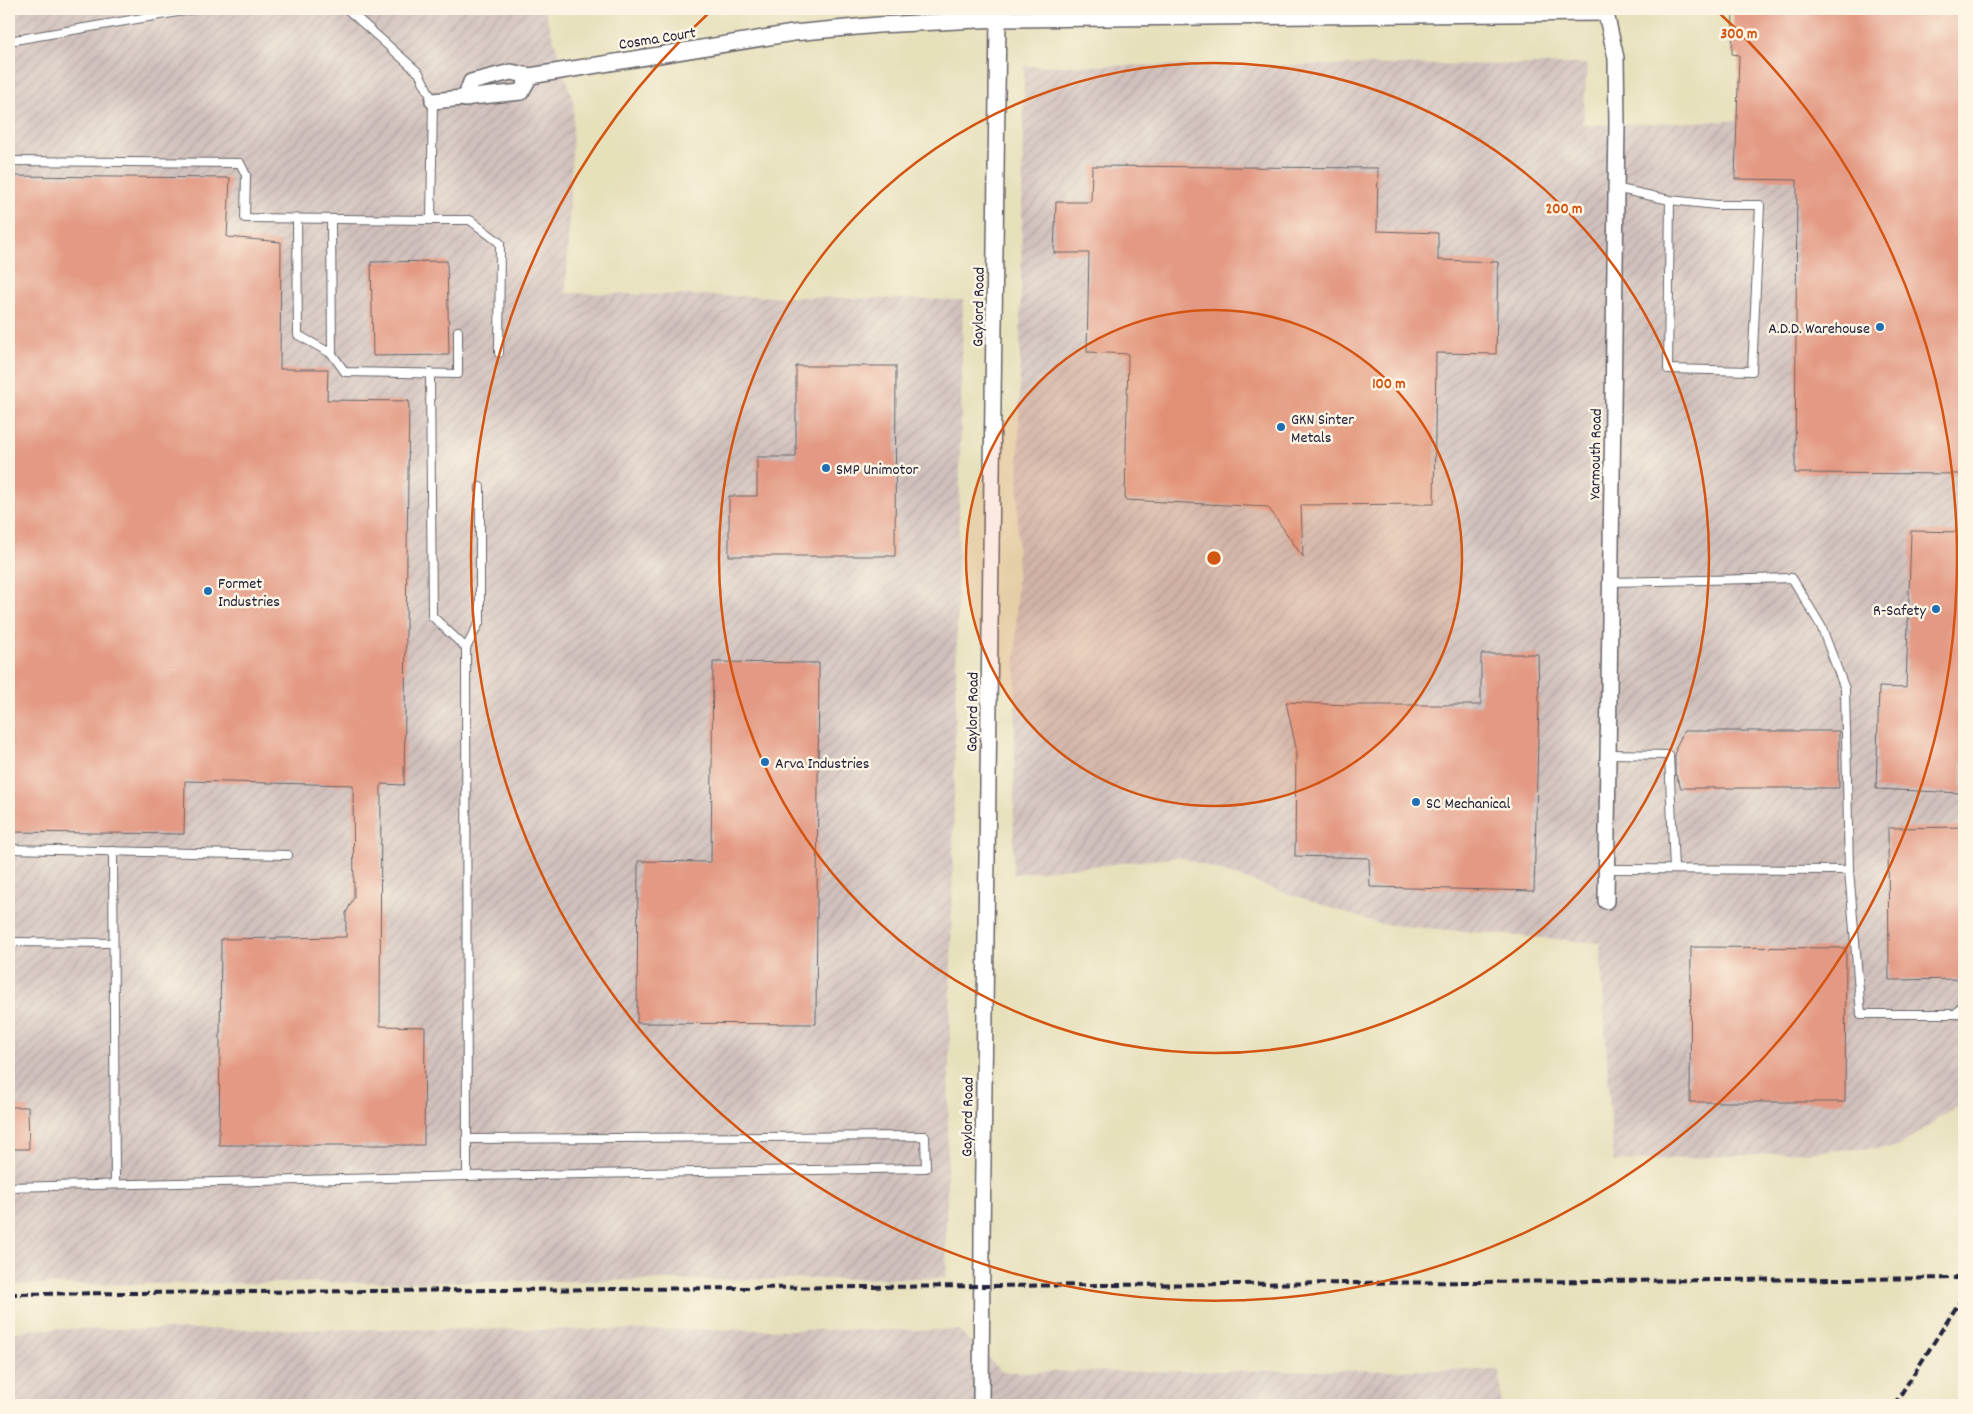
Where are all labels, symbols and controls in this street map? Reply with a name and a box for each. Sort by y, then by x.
street label: Cosma Court [617,22,698,57]
text: 300 m [1721,24,1757,46]
text: 200 m [1546,199,1582,221]
street label: Gaylord Road [967,267,992,347]
place label: A.D.D. Warehouse [1768,318,1870,341]
marker: A.D.D. Warehouse [1874,321,1886,333]
text: 100 m [1372,374,1406,396]
street label: Yarmouth Road [1584,408,1609,500]
place label: GKN Sinter Metals [1291,409,1354,450]
marker: GKN Sinter Metals [1275,421,1287,433]
place label: SMP Unimotor [836,459,919,482]
marker: SMP Unimotor [820,462,832,474]
centre of rings [1205,549,1223,567]
place label: Formet Industries [218,573,280,614]
marker: Formet Industries [202,585,214,597]
place label: R-Safety [1873,600,1927,623]
marker: R-Safety [1930,603,1942,615]
street label: Gaylord Road [961,672,986,752]
place label: Arva Industries [775,753,870,776]
marker: Arva Industries [759,756,771,768]
place label: SC Mechanical [1426,793,1511,816]
marker: SC Mechanical [1410,796,1422,808]
street label: Gaylord Road [956,1077,981,1157]

